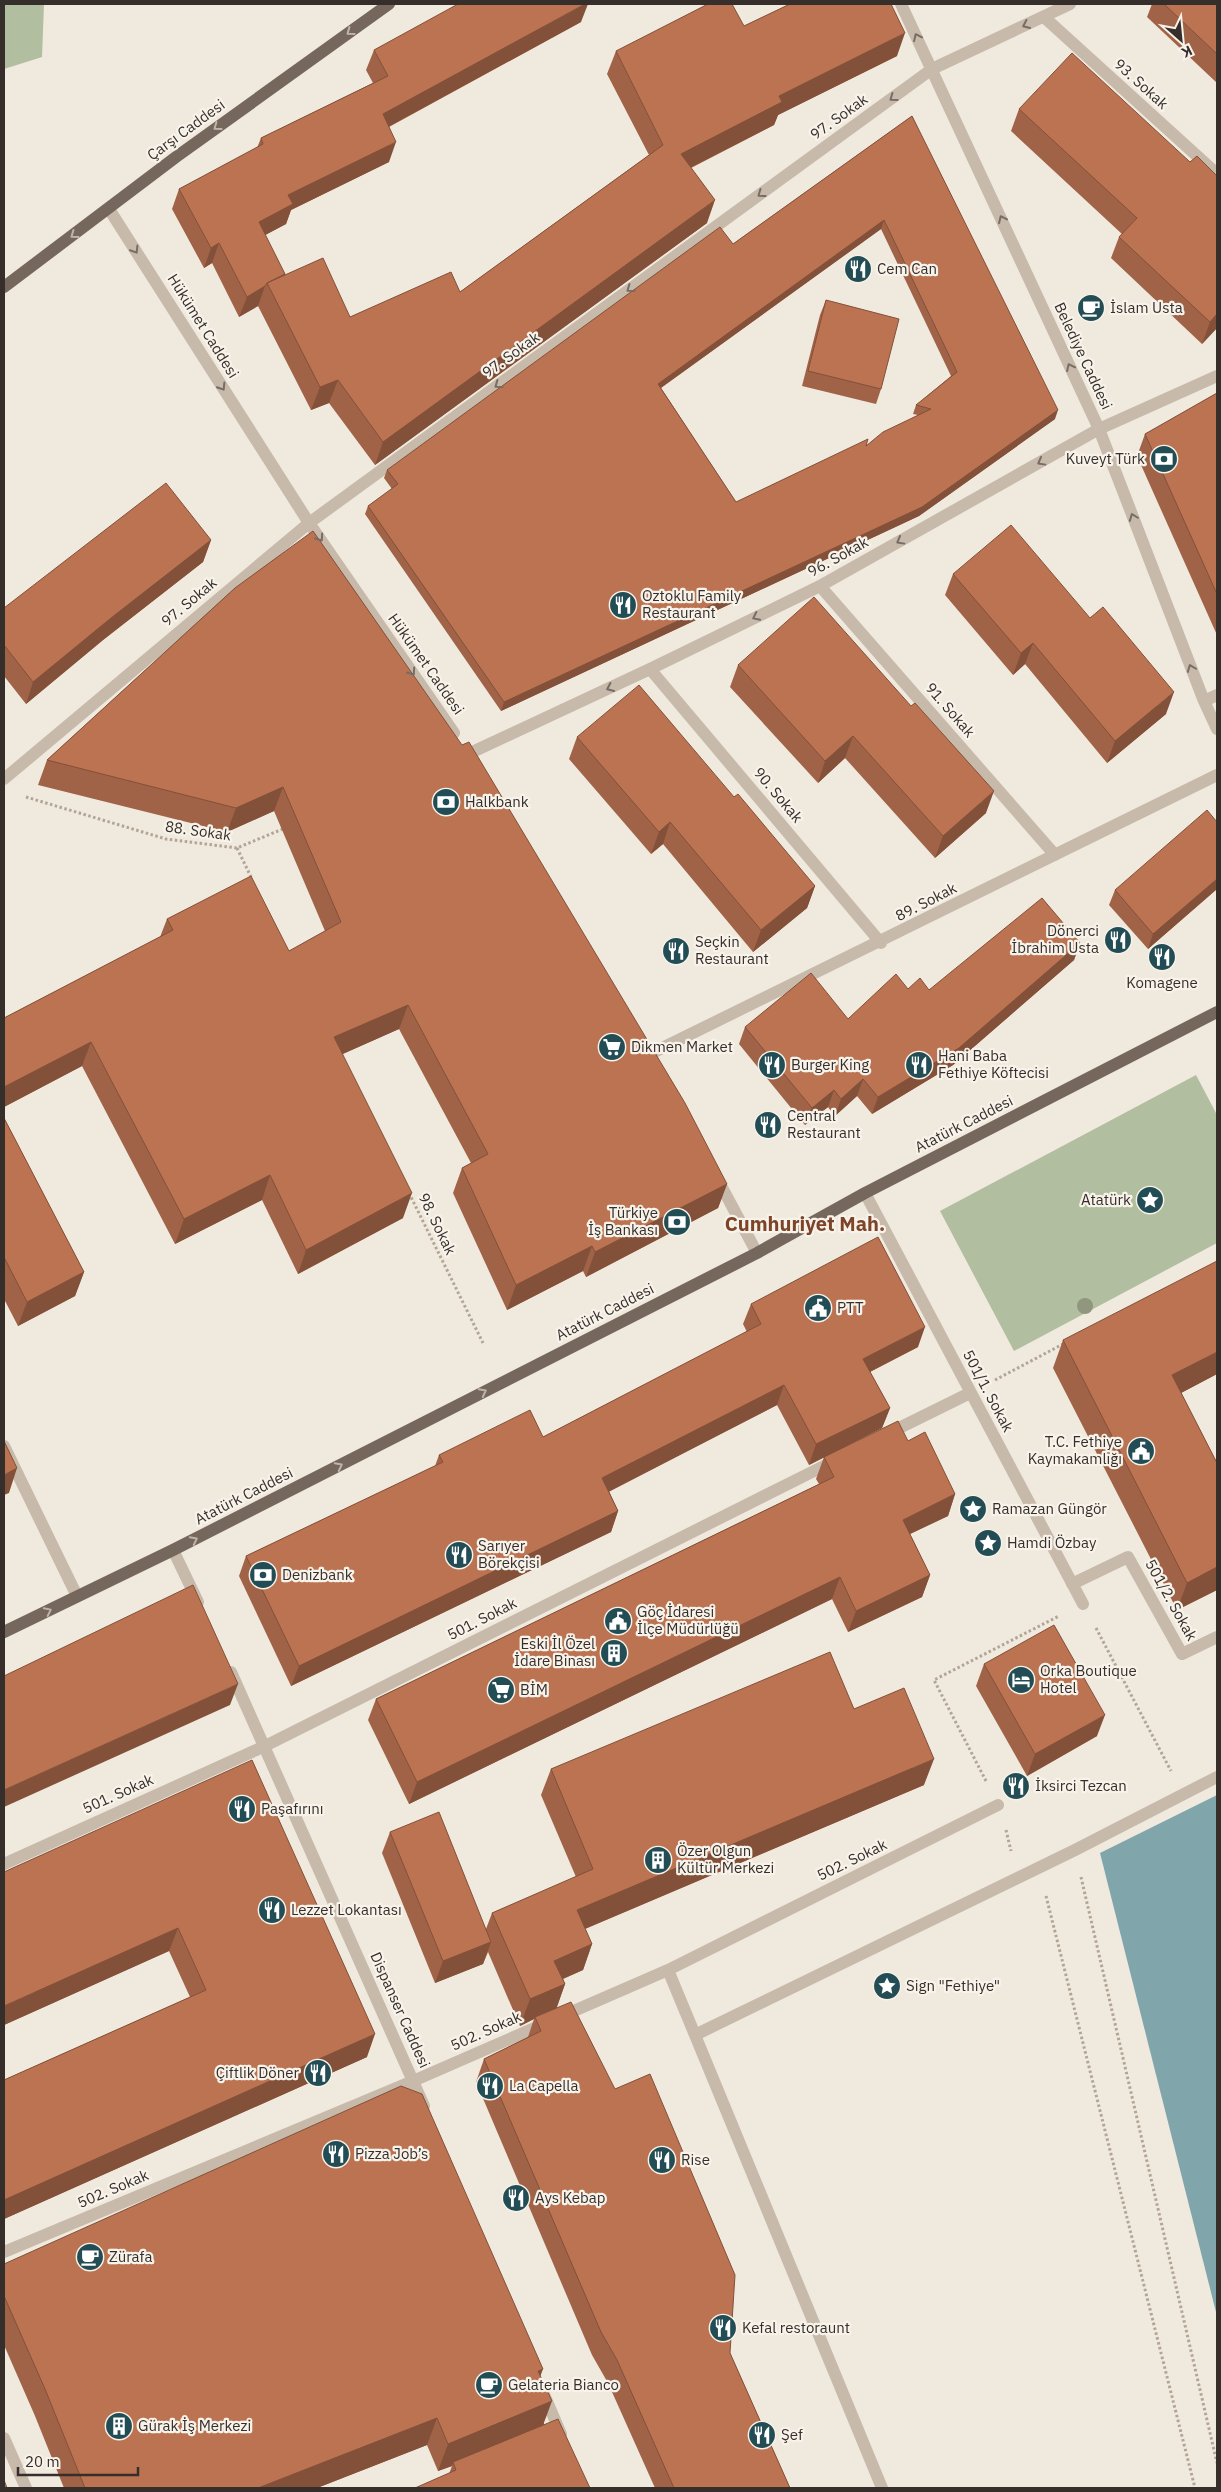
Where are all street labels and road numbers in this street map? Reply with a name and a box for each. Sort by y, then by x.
street label: 93. Sokak [1110,54,1172,113]
street label: 97. Sokak [806,89,871,144]
street label: Çarşı Caddesi [143,95,228,164]
street label: Hükümet Caddesi [164,270,243,381]
street label: Belediye Caddesi [1050,299,1117,412]
street label: 97. Sokak [478,327,543,382]
street label: 96. Sokak [804,532,872,581]
street label: 97. Sokak [157,573,220,630]
street label: Hükümet Caddesi [384,609,468,718]
street label: 91. Sokak [921,678,979,741]
street label: 90. Sokak [750,763,807,826]
street label: 88. Sokak [164,816,232,845]
street label: 89. Sokak [892,878,960,925]
street label: Atatürk Caddesi [912,1091,1016,1156]
street label: 98. Sokak [414,1190,461,1258]
street label: Atatürk Caddesi [553,1279,657,1344]
street label: 501/1. Sokak [959,1346,1018,1435]
street label: Atatürk Caddesi [192,1463,296,1528]
street label: 501/2. Sokak [1141,1556,1202,1644]
street label: 501. Sokak [444,1593,520,1644]
street label: 501. Sokak [79,1769,156,1818]
street label: 502. Sokak [814,1834,890,1885]
street label: Dispanser Caddesi [366,1949,435,2071]
street label: 502. Sokak [447,2006,524,2055]
street label: 502. Sokak [74,2165,151,2212]

